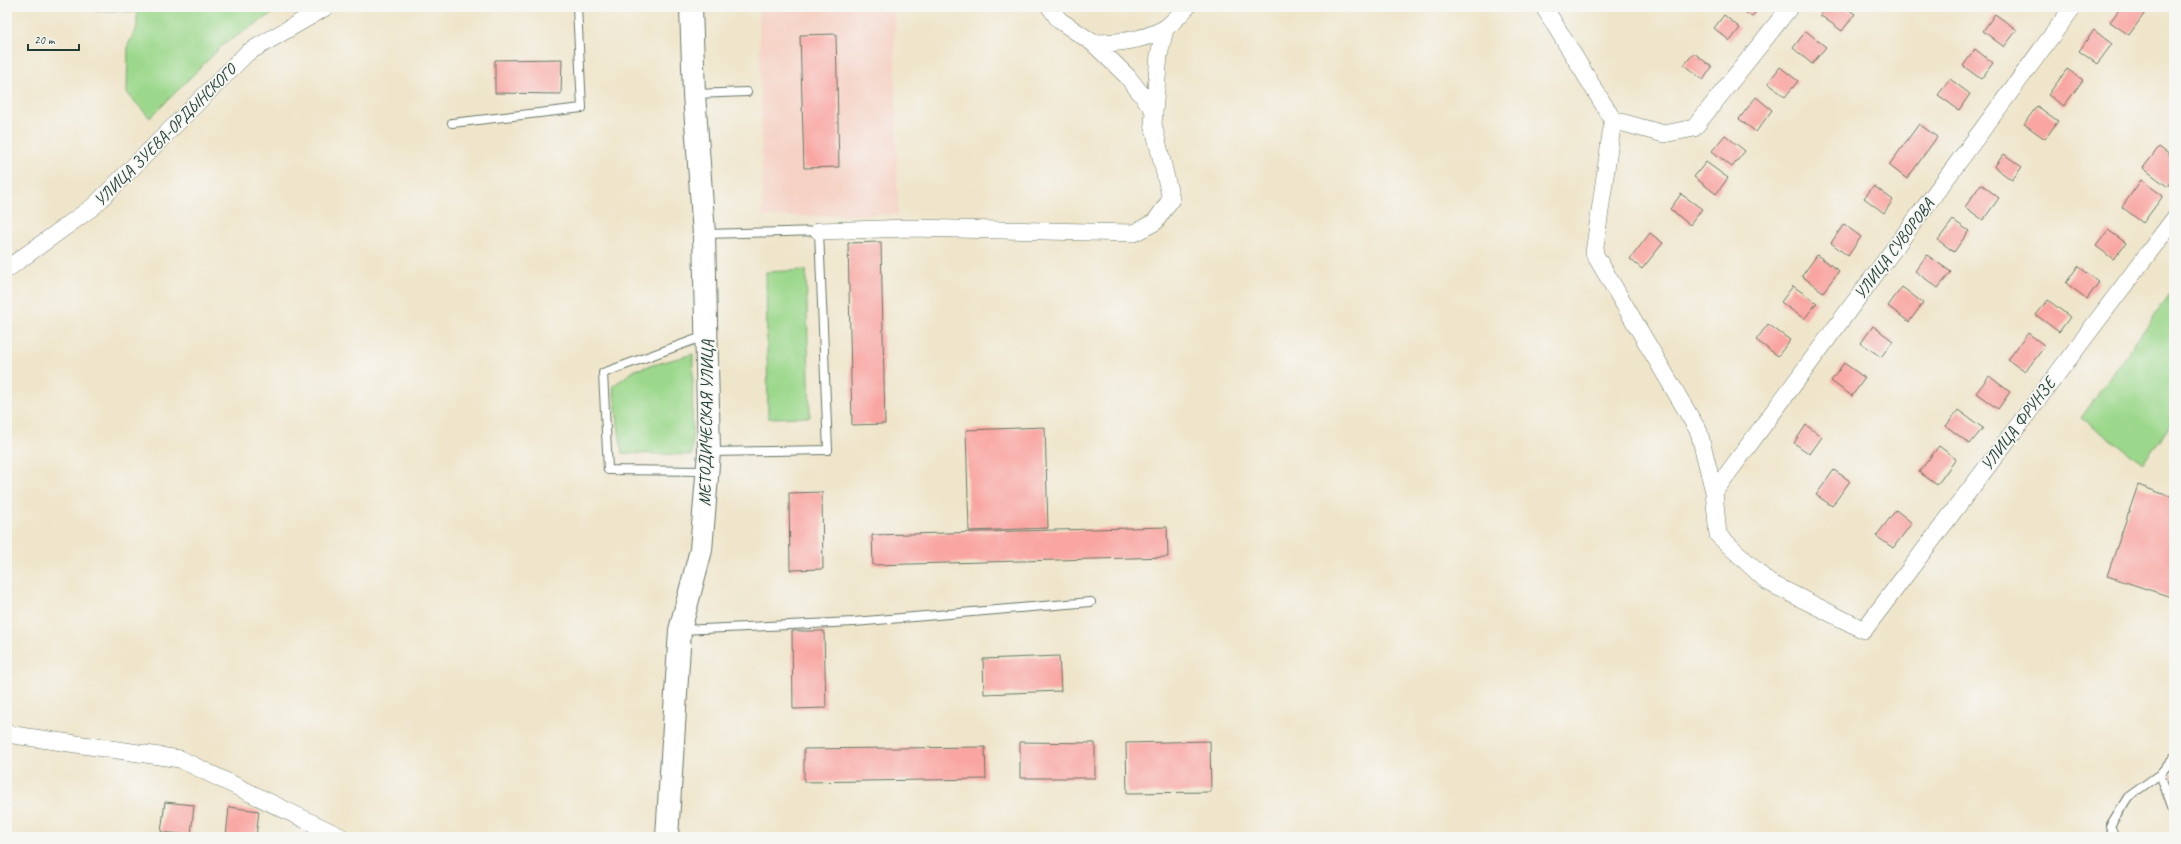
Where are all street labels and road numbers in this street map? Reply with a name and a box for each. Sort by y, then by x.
street label: УЛИЦА ЗУЕВА-ОРДЫНСКОГО [89,58,242,211]
street label: УЛИЦА СУВОРОВА [1849,193,1939,303]
street label: МЕТОДИЧЕСКАЯ УЛИЦА [694,339,718,506]
street label: УЛИЦА ФРУНЗЕ [1976,371,2061,475]

